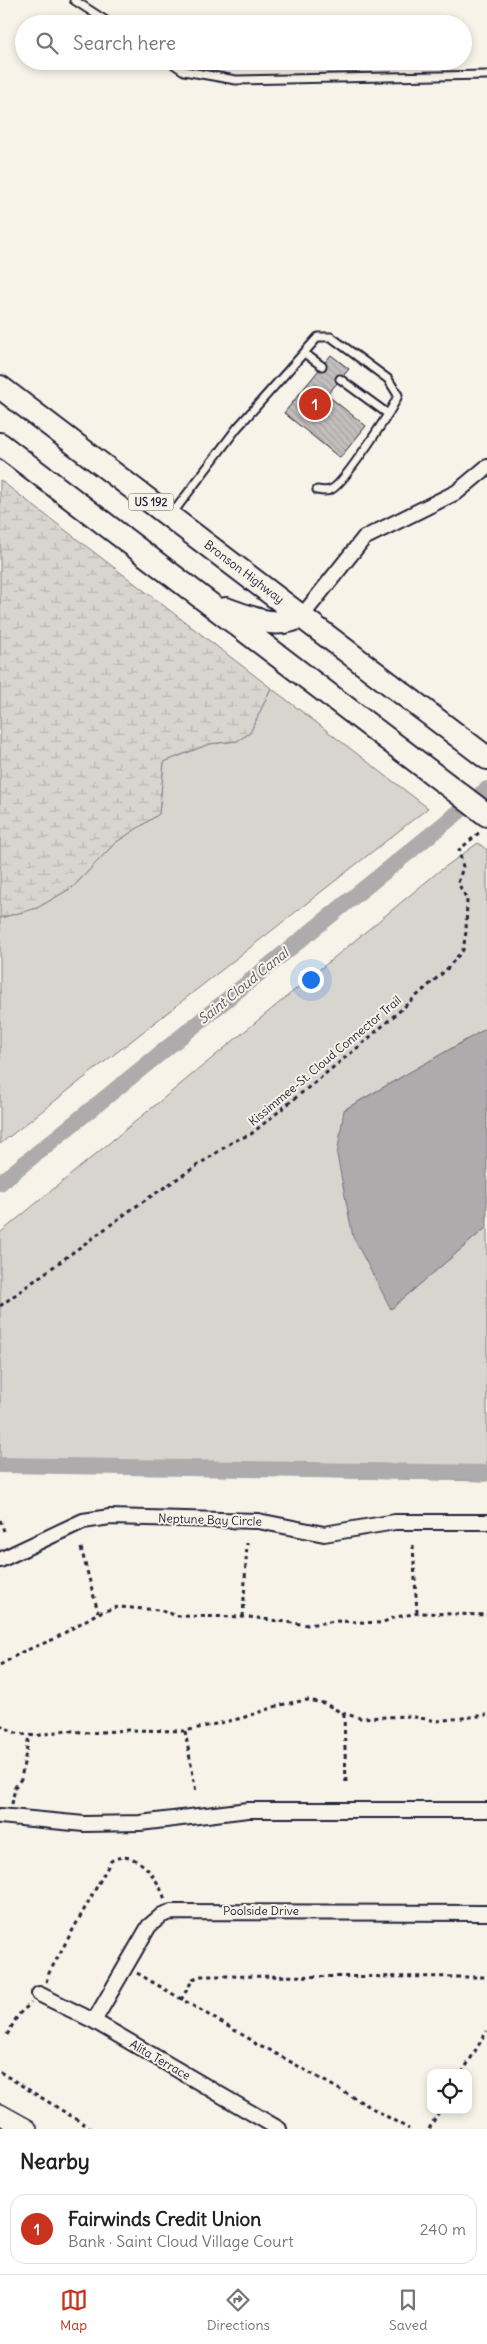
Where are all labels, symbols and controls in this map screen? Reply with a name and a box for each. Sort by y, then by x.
search box [15,15,472,70]
icon: search [33,29,61,57]
text: Search here [73,31,176,55]
pin: 1 [299,385,331,423]
road number: US 192 [128,494,174,511]
street label: Bronson Highway [201,537,287,607]
water label: Saint Cloud Canal [194,943,293,1028]
your location [298,967,324,993]
street label: Kissimmee-St. Cloud Connector Trail [245,992,404,1129]
street label: Neptune Bay Circle [158,1510,262,1529]
street label: Poolside Drive [223,1903,299,1918]
street label: Alita Terrace [127,2036,193,2083]
map controls [427,2069,472,2114]
button: locate [427,2069,472,2114]
text: Nearby [20,2148,90,2175]
text: Fairwinds Credit Union [68,2207,261,2231]
text: 1 [34,2219,40,2239]
text: 240 m [420,2219,466,2239]
text: Bank · Saint Cloud Village Court [68,2231,294,2251]
tab: Map [60,2286,88,2334]
tab: Directions [207,2286,270,2334]
tab: Saved [389,2286,427,2334]

